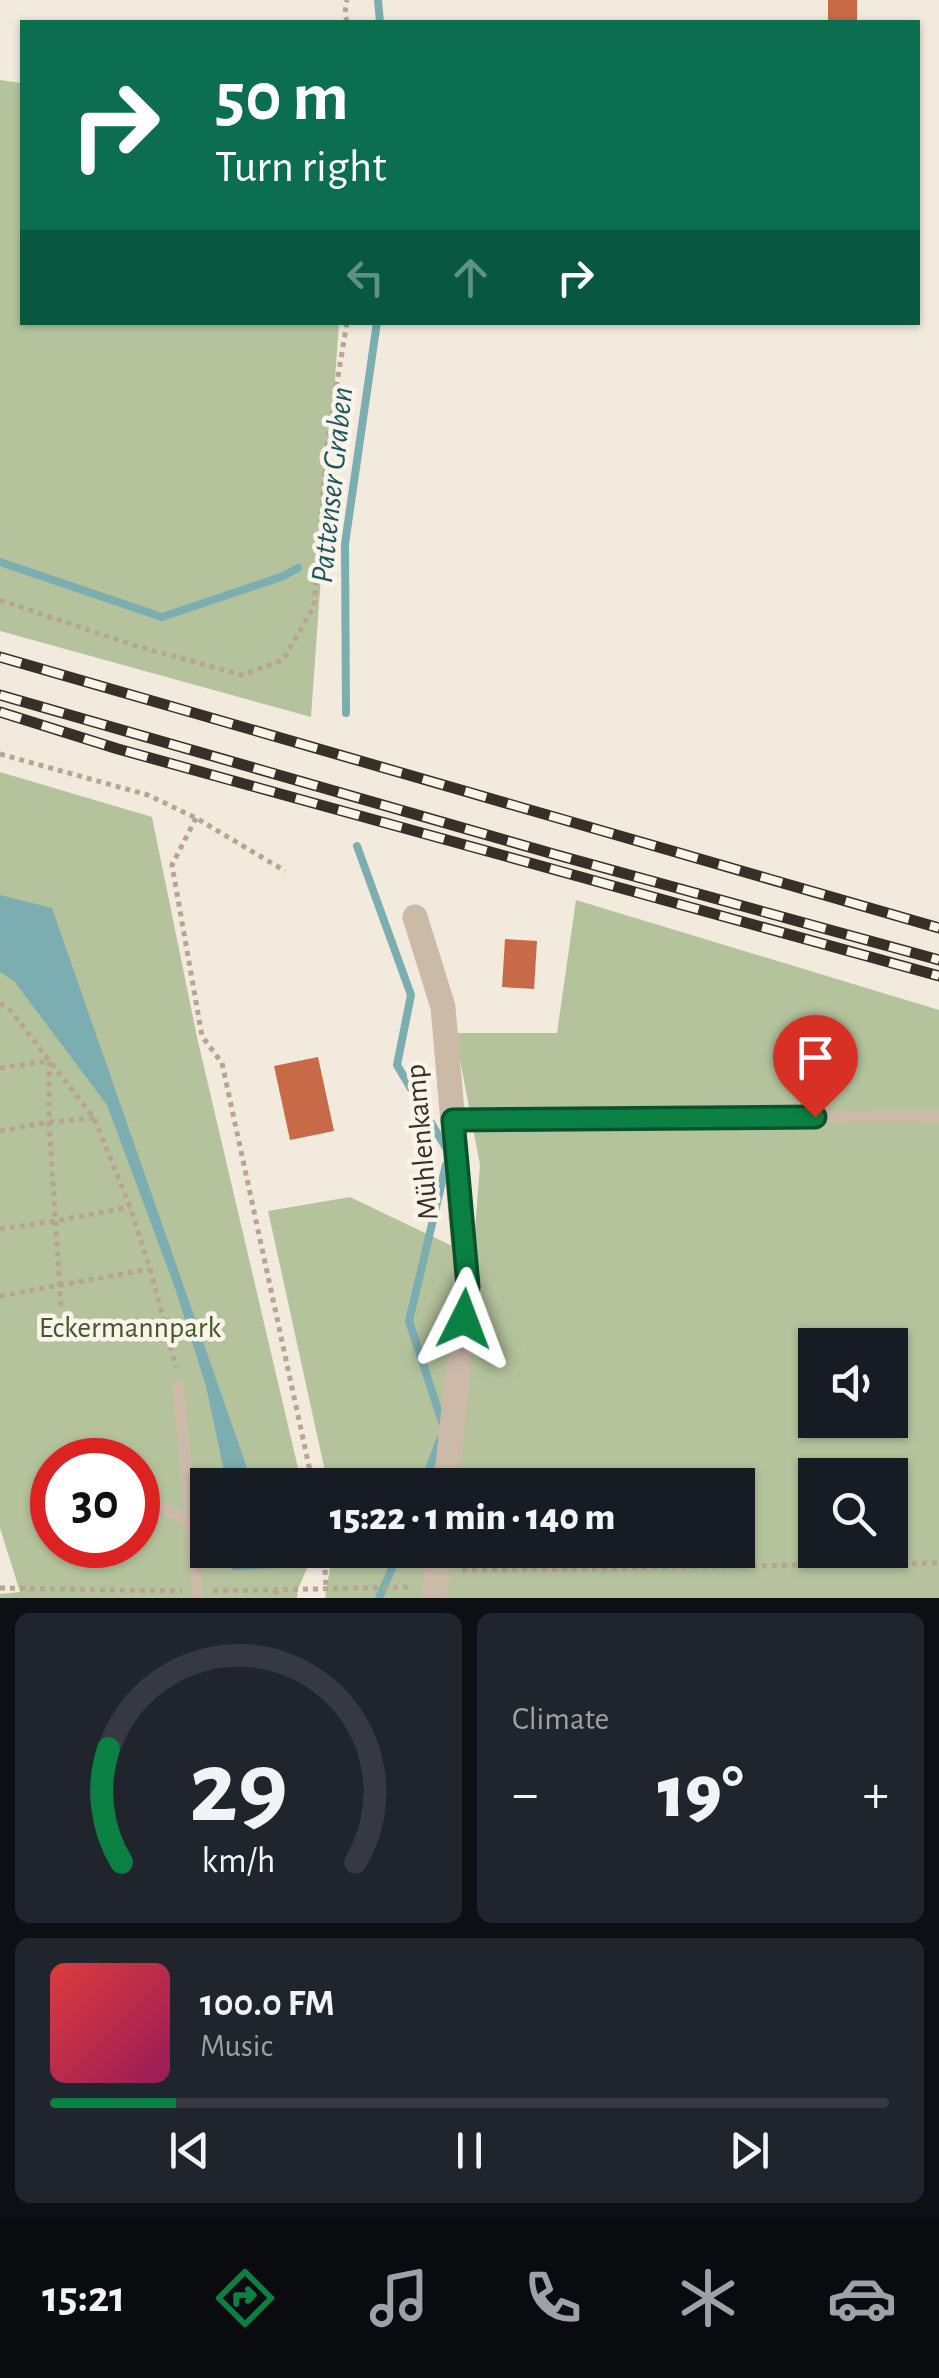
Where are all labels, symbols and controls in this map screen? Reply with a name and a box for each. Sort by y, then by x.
icon: right [50,60,180,190]
text: 50 m [215,63,349,133]
text: Turn right [215,145,387,190]
icon: left [338,250,393,305]
icon: ahead [443,250,498,305]
icon: right [548,250,603,305]
water label: Pattenser Graben [306,385,358,585]
pin [773,1015,858,1118]
icon: arrive [788,1030,843,1085]
street label: Mühlenkamp [400,1063,444,1221]
position arrow [412,1267,516,1371]
park label: Eckermannpark [39,1313,222,1343]
map controls [798,1328,908,1568]
button: sound [798,1328,908,1438]
speed limit sign: 30 [30,1438,160,1568]
button: search [798,1458,908,1568]
text: 15:22 · 1 min · 140 m [330,1499,615,1537]
text: Climate [512,1703,609,1735]
text: 29 [189,1737,288,1841]
text: 19° [657,1756,744,1831]
text: − [512,1767,538,1822]
text: + [863,1767,889,1822]
text: km/h [202,1843,275,1879]
text: 100.0 FM [200,1985,335,2023]
text: Music [200,2030,273,2062]
icon: previous [162,2123,217,2178]
icon: pause [442,2123,497,2178]
icon: next [722,2123,777,2178]
icon: directions [210,2263,280,2333]
icon: music [364,2263,434,2333]
icon: phone [518,2263,588,2333]
icon: climate [673,2263,743,2333]
icon: car [827,2263,897,2333]
text: 15:21 [42,2275,125,2320]

